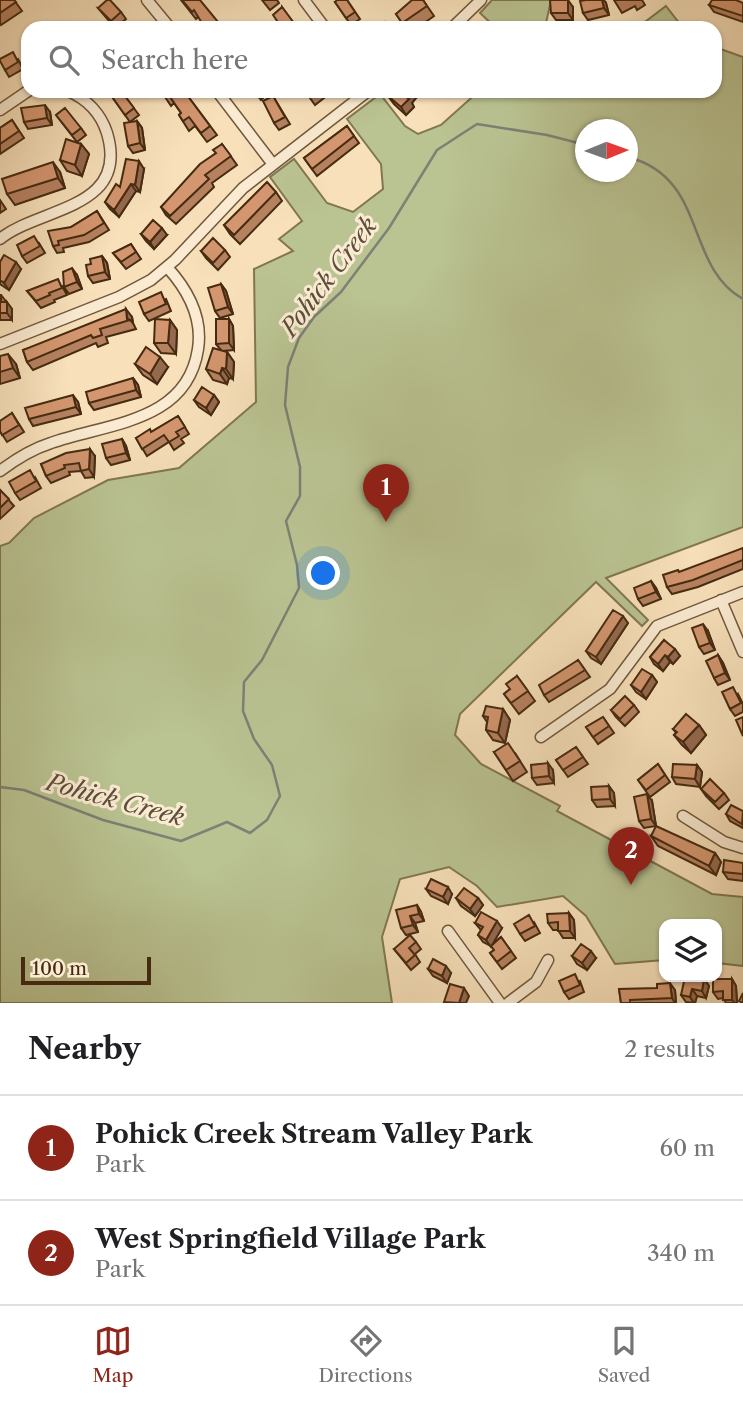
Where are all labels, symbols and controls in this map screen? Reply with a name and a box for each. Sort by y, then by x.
search box [21,21,722,98]
icon: search [45,41,83,79]
text: Search here [101,44,248,76]
north arrow [575,119,638,182]
water label: Pohick Creek [273,211,383,343]
pin: 1 [363,464,409,522]
your location [306,556,340,590]
water label: Pohick Creek [41,767,188,832]
pin: 2 [608,827,654,885]
map controls [659,919,722,982]
button: layers [659,919,722,982]
scale bar [21,954,150,986]
text: 100 m [32,957,87,980]
text: Nearby [28,1030,141,1067]
text: 2 results [624,1035,715,1063]
text: Pohick Creek Stream Valley Park [95,1118,532,1150]
text: 1 [46,1134,56,1162]
text: 60 m [659,1134,715,1162]
text: Park [95,1150,145,1178]
text: West Springfield Village Park [95,1223,485,1255]
text: 2 [44,1239,58,1267]
text: 340 m [647,1239,715,1267]
text: Park [95,1255,145,1283]
tab: Map [93,1322,133,1387]
tab: Directions [319,1322,412,1387]
tab: Saved [598,1322,650,1387]

